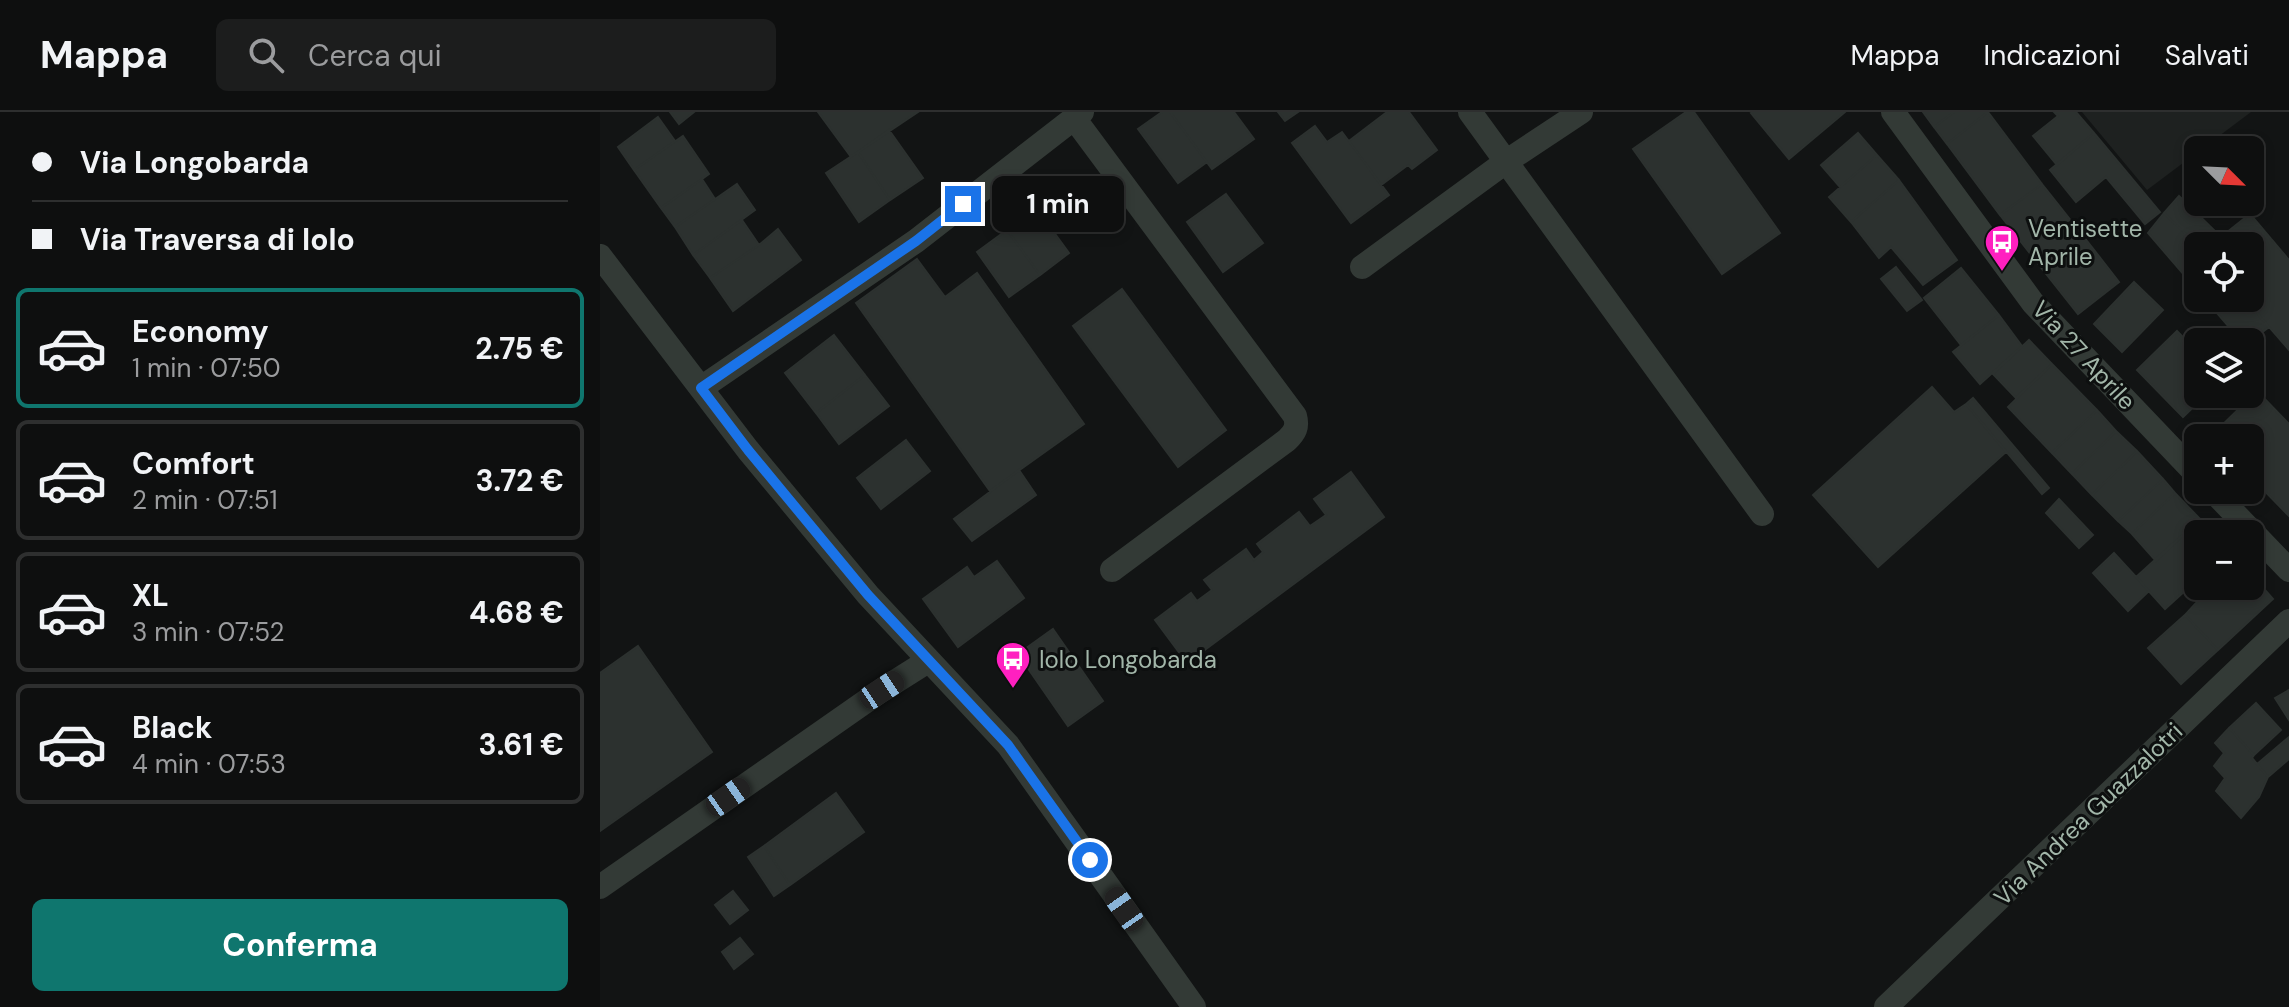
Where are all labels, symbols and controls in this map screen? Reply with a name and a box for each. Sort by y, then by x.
search box [216,19,776,91]
text: Mappa [40,30,168,80]
icon: search [244,33,288,77]
text: Cerca qui [308,36,442,75]
text: Mappa [1851,37,1940,74]
text: Indicazioni [1984,37,2121,74]
text: Salvati [2165,37,2249,74]
north arrow [2184,136,2264,216]
map controls [2184,136,2264,600]
text: Via Longobarda [80,143,309,182]
callout: 1 min [991,176,1123,232]
route end [945,186,981,222]
text: 1 min [1026,187,1090,221]
place label: Ventisette Aprile [2028,213,2142,272]
text: Via Traversa di Iolo [80,220,355,259]
bus stop icon: Ventisette Aprile [1983,223,2021,273]
button: locate [2184,232,2264,312]
street label: Via 27 Aprile [2025,294,2143,416]
icon: car [36,312,108,384]
text: Economy [132,312,269,351]
button: layers [2184,328,2264,408]
text: 2.75 € [475,329,564,368]
text: 1 min · 07:50 [132,351,281,385]
button: + [2184,424,2264,504]
icon: car [36,444,108,516]
text: Comfort [132,444,255,483]
text: 3.72 € [475,461,564,500]
text: 2 min · 07:51 [132,483,278,517]
button: − [2184,520,2264,600]
icon: car [36,576,108,648]
text: XL [132,576,169,615]
text: 4.68 € [469,593,564,632]
text: 3 min · 07:52 [132,615,285,649]
bus stop icon: Iolo Longobarda [994,640,1032,690]
place label: Iolo Longobarda [1039,644,1217,675]
car [855,667,909,713]
icon: car [36,708,108,780]
text: Black [132,708,212,747]
street label: Via Andrea Guazzalotri [1987,716,2189,912]
text: 3.61 € [479,725,564,764]
text: 4 min · 07:53 [132,747,286,781]
car [701,773,755,821]
route start [1072,842,1108,878]
car [1100,882,1148,936]
button: Conferma [32,899,568,991]

